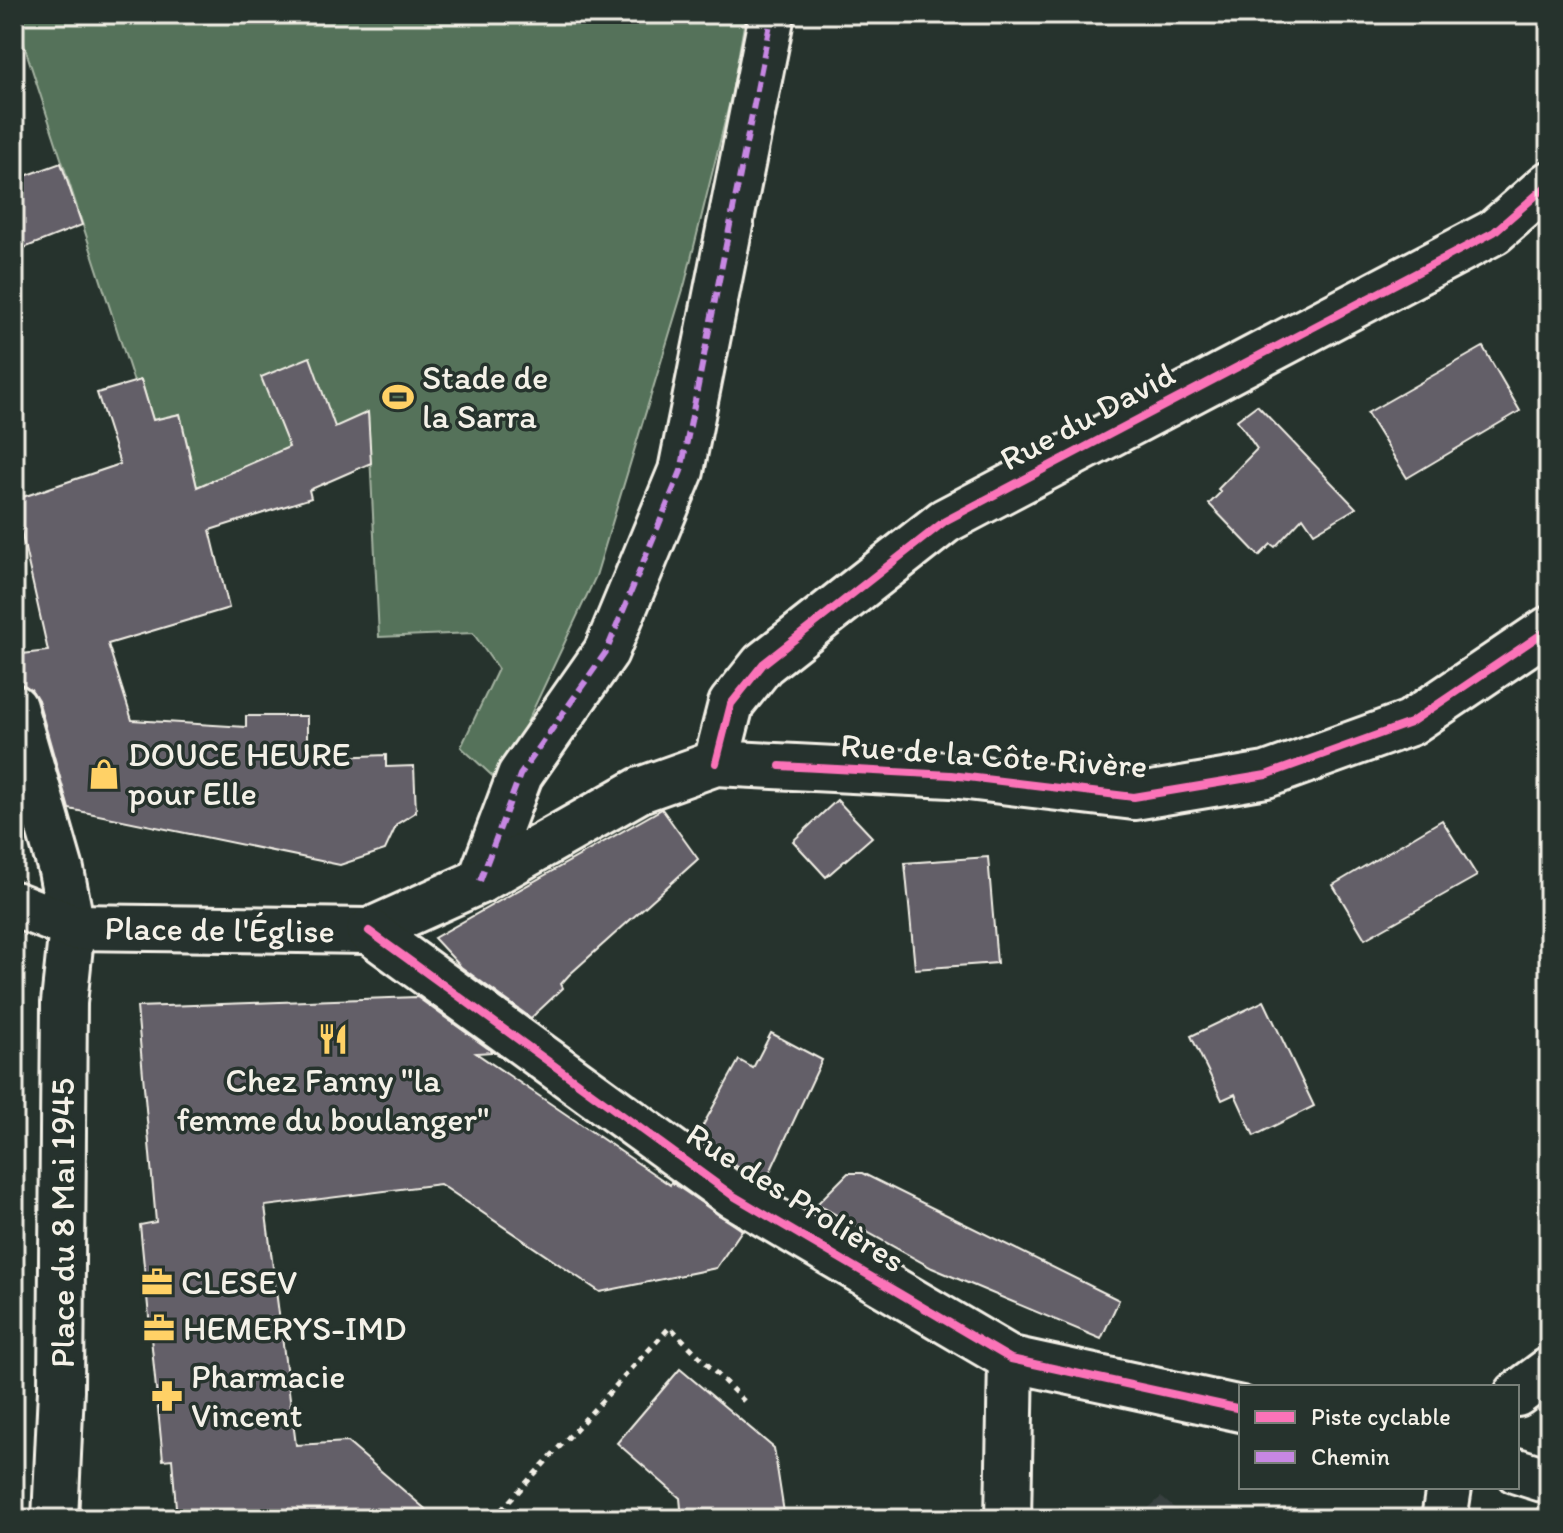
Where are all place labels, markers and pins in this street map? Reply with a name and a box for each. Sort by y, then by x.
place label: Stade de la Sarra [422,357,548,437]
sports icon: Stade de la Sarra [381,380,415,414]
place label: DOUCE HEURE pour Elle [128,734,350,814]
shop icon: DOUCE HEURE pour Elle [87,757,121,791]
restaurant icon: Chez Fanny "la femme du boulanger" [316,1022,350,1056]
place label: Chez Fanny "la femme du boulanger" [177,1060,489,1140]
place label: CLESEV [181,1262,297,1303]
office icon: CLESEV [140,1265,174,1299]
place label: HEMERYS-IMD [183,1308,407,1349]
office icon: HEMERYS-IMD [142,1311,176,1345]
place label: Pharmacie Vincent [191,1356,345,1436]
pharmacy icon: Pharmacie Vincent [150,1379,184,1413]

